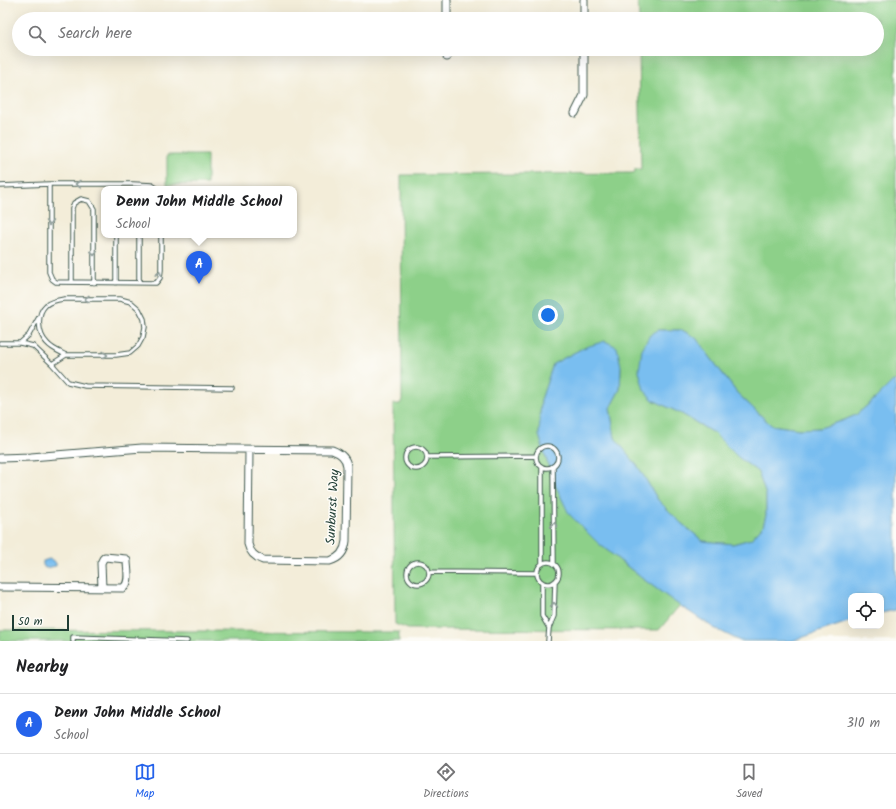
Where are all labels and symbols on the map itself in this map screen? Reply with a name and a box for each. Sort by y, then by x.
one-way arrow [75,180,81,188]
one-way arrow [45,220,53,226]
one-way arrow [90,250,98,256]
pin: A [186,251,212,284]
one-way arrow [155,270,163,277]
one-way arrow [84,295,90,303]
your location [538,305,558,325]
one-way arrow [102,351,108,359]
street label: Sunburst Way [321,468,346,545]
one-way arrow [550,522,558,528]
one-way arrow [550,602,559,608]
scale bar [12,613,69,632]

